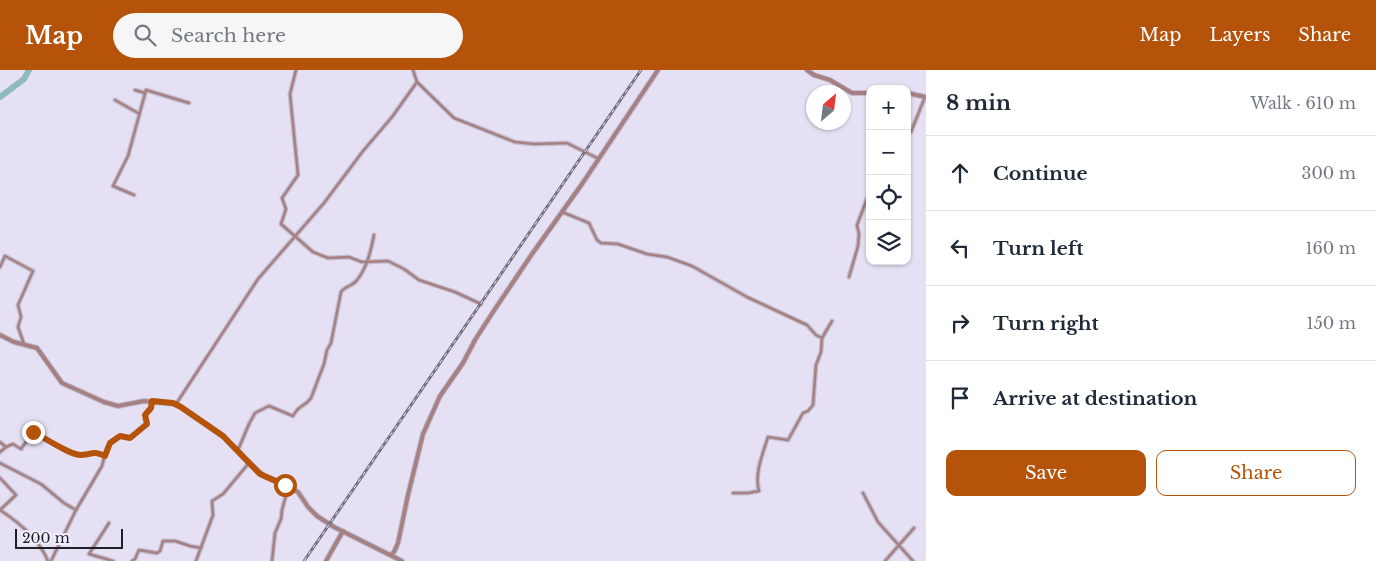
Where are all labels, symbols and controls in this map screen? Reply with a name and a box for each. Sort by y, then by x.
search box [113,13,463,58]
text: Map [25,21,83,50]
icon: search [131,21,159,49]
text: Search here [171,24,286,47]
text: Map [1140,24,1181,46]
text: Layers [1209,24,1270,46]
text: Share [1298,24,1351,46]
north arrow [806,85,851,130]
map controls [866,85,911,265]
button: + [866,85,911,130]
text: 8 min [946,90,1011,116]
text: Walk · 610 m [1251,93,1356,113]
button: − [866,130,911,175]
icon: ahead [946,159,974,187]
text: Continue [993,162,1088,185]
text: 300 m [1302,163,1356,183]
button: locate [866,175,911,220]
button: layers [866,220,911,265]
icon: left [946,234,974,262]
text: Turn left [993,237,1084,260]
text: 160 m [1305,238,1356,258]
icon: right [946,309,974,337]
text: Turn right [993,312,1099,335]
text: 150 m [1307,313,1356,333]
icon: arrive [946,384,974,412]
text: Arrive at destination [993,387,1197,410]
route end [22,421,45,444]
button: Save [946,450,1146,496]
button: Share [1156,450,1356,496]
route start [274,474,297,497]
scale bar [15,526,122,549]
text: 200 m [22,529,70,547]

